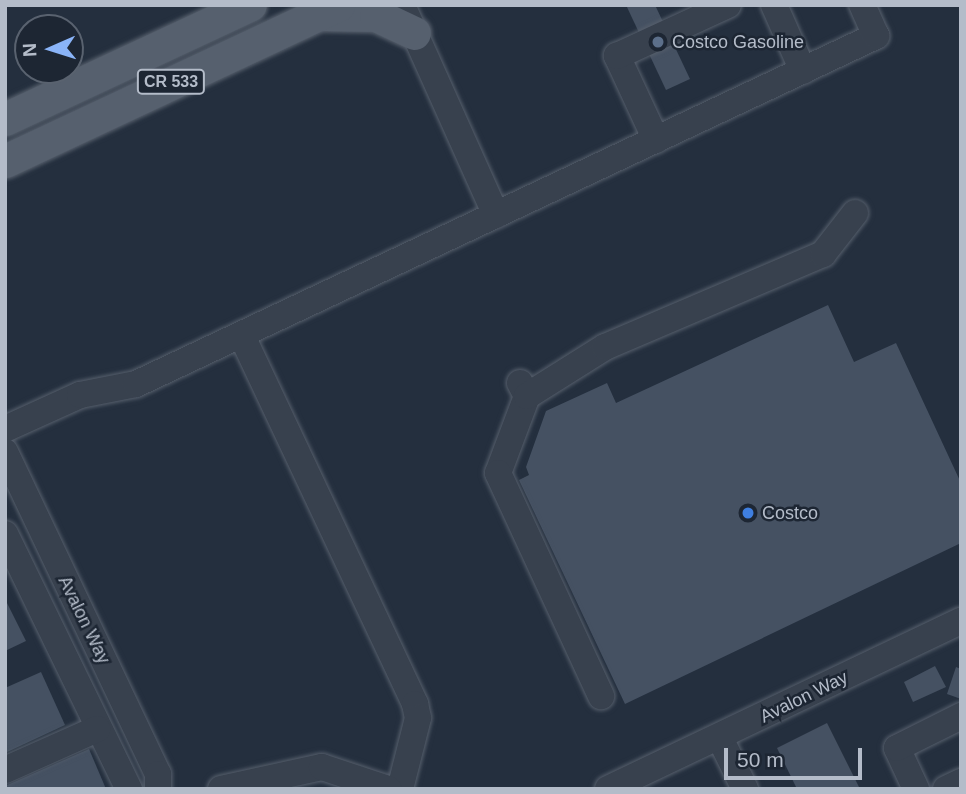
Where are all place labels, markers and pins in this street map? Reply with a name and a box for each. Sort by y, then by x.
place label: Costco Gasoline [672,31,804,53]
marker: Costco Gasoline [650,34,666,50]
place label: Costco [762,502,818,524]
marker: Costco [740,505,756,521]

